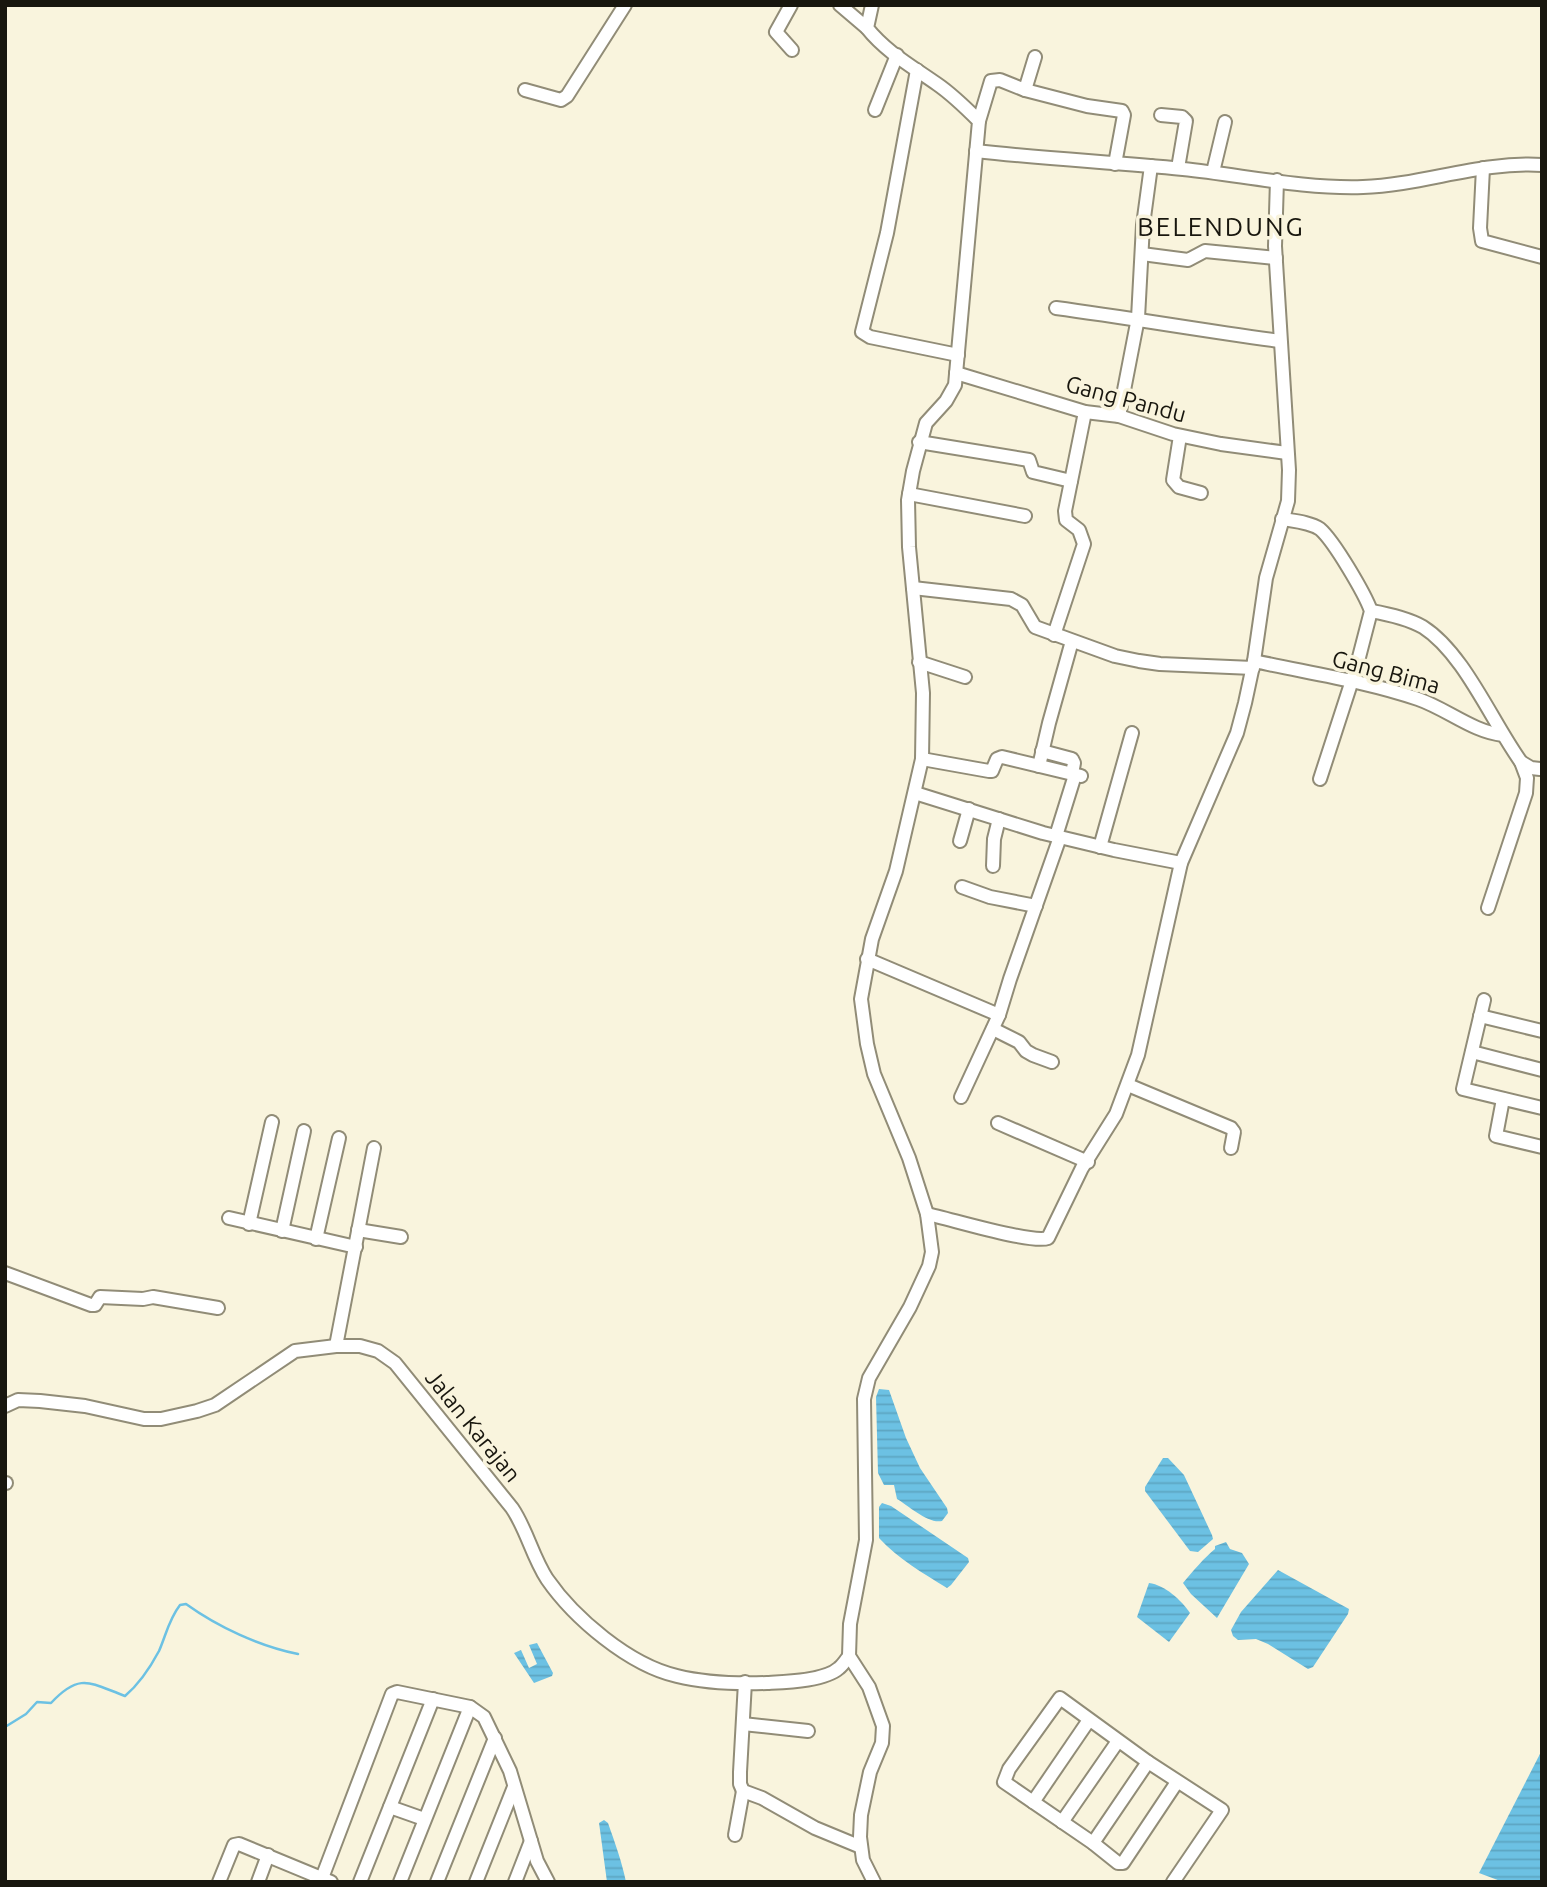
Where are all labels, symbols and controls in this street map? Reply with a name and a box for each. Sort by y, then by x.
district label: BELENDUNG [1137,212,1305,241]
street label: Gang Pandu [1063,370,1189,427]
street label: Gang Bima [1329,645,1443,698]
street label: Jalan Karajan [421,1365,526,1487]

